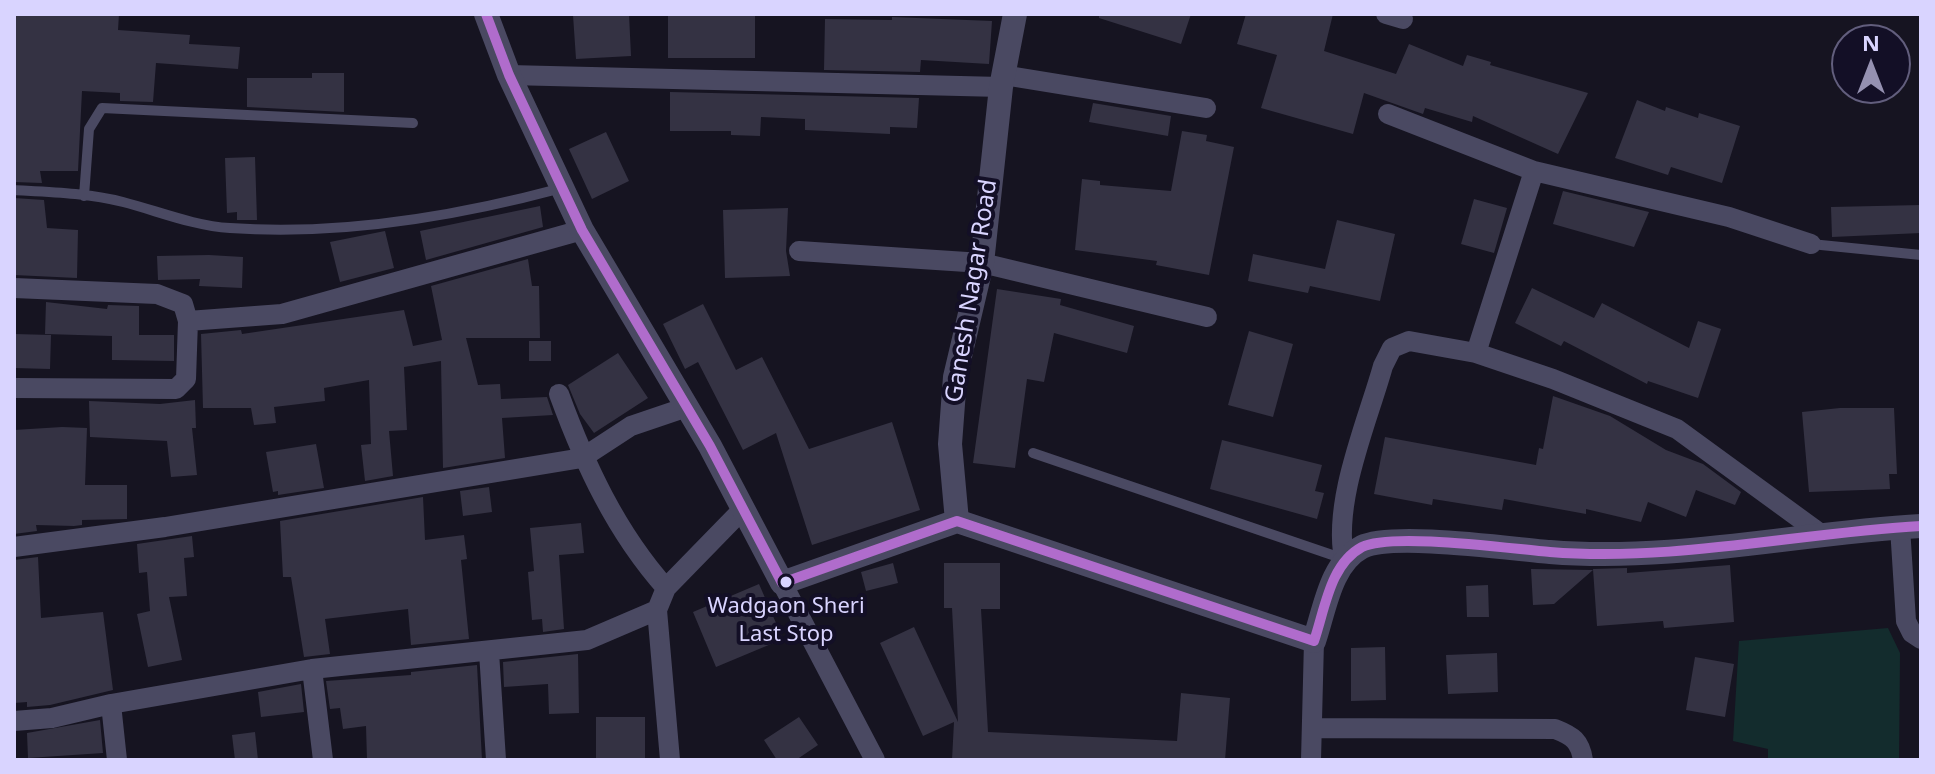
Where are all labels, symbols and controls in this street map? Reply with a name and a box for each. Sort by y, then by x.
north arrow [1831,24,1911,104]
text: N [1862,27,1880,57]
street label: Ganesh Nagar Road [940,177,1004,405]
marker: Wadgaon Sheri Last Stop [778,574,794,590]
place label: Wadgaon Sheri Last Stop [707,594,865,646]

